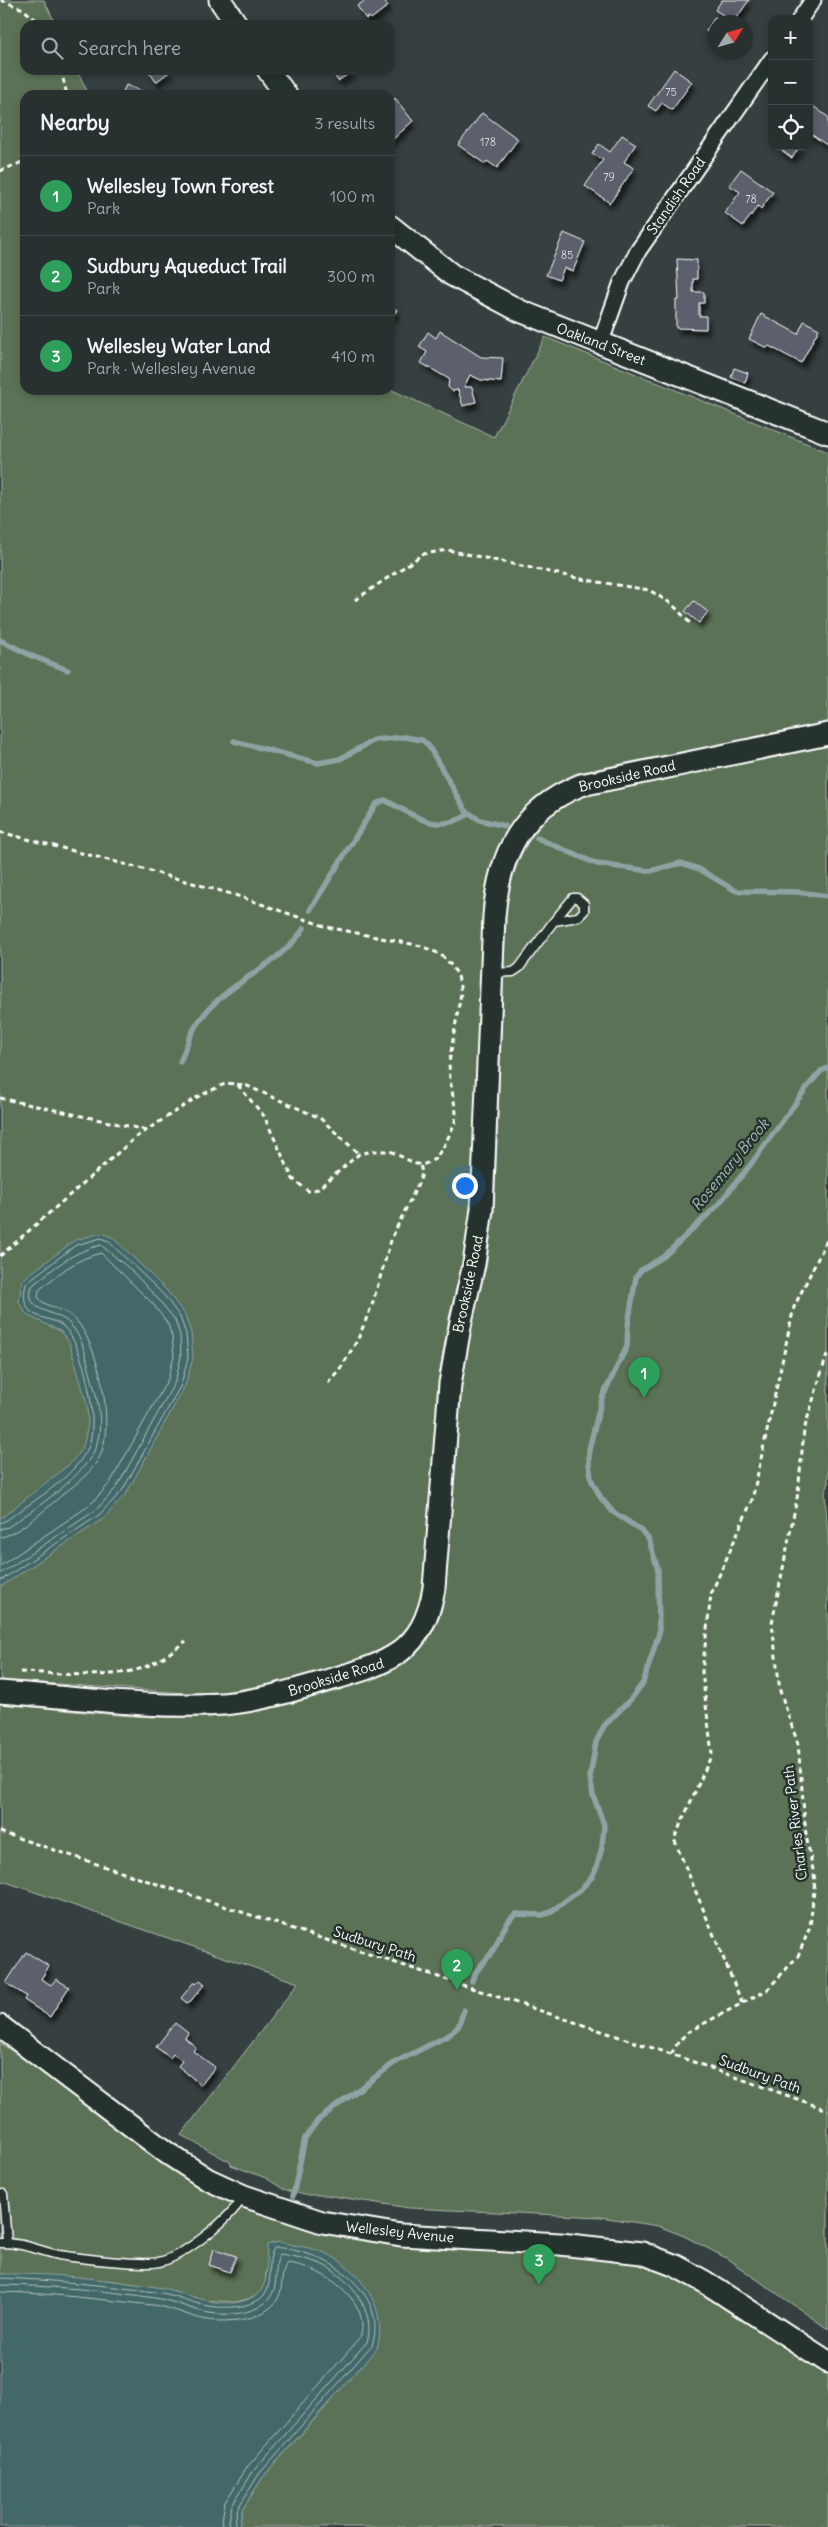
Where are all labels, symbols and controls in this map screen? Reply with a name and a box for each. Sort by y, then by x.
north arrow [708,15,753,60]
map controls [768,15,813,150]
button: + [768,15,813,60]
search box [20,20,395,75]
icon: search [38,34,66,62]
text: Search here [78,36,181,60]
button: − [768,60,813,105]
house number: 75 [665,85,677,99]
button: locate [768,105,813,150]
text: Nearby [40,109,110,136]
text: 3 results [315,113,375,133]
house number: 178 [480,135,496,149]
street label: Standish Road [643,154,709,238]
house number: 79 [603,170,615,184]
text: Wellesley Town Forest [87,174,274,198]
text: 1 [53,186,59,206]
text: 100 m [330,186,375,206]
house number: 78 [745,192,757,206]
text: Park [87,198,120,218]
house number: 85 [561,248,573,262]
text: Sudbury Aqueduct Trail [87,254,287,278]
text: 2 [52,266,60,286]
text: 300 m [327,266,375,286]
text: Park [87,278,120,298]
street label: Oakland Street [554,319,648,369]
text: Wellesley Water Land [87,334,270,358]
text: 3 [51,346,61,366]
text: 410 m [331,346,375,366]
text: Park · Wellesley Avenue [87,358,256,378]
street label: Brookside Road [577,756,677,796]
water label: Rosemary Brook [687,1114,773,1215]
your location [452,1173,478,1199]
street label: Brookside Road [449,1234,487,1334]
pin: 1 [628,1357,660,1398]
street label: Brookside Road [286,1654,386,1700]
street label: Charles River Path [779,1764,811,1882]
street label: Sudbury Path [331,1922,419,1966]
pin: 2 [441,1949,473,1990]
street label: Sudbury Path [717,2051,803,2097]
street label: Wellesley Avenue [345,2217,455,2247]
pin: 3 [523,2244,555,2285]

